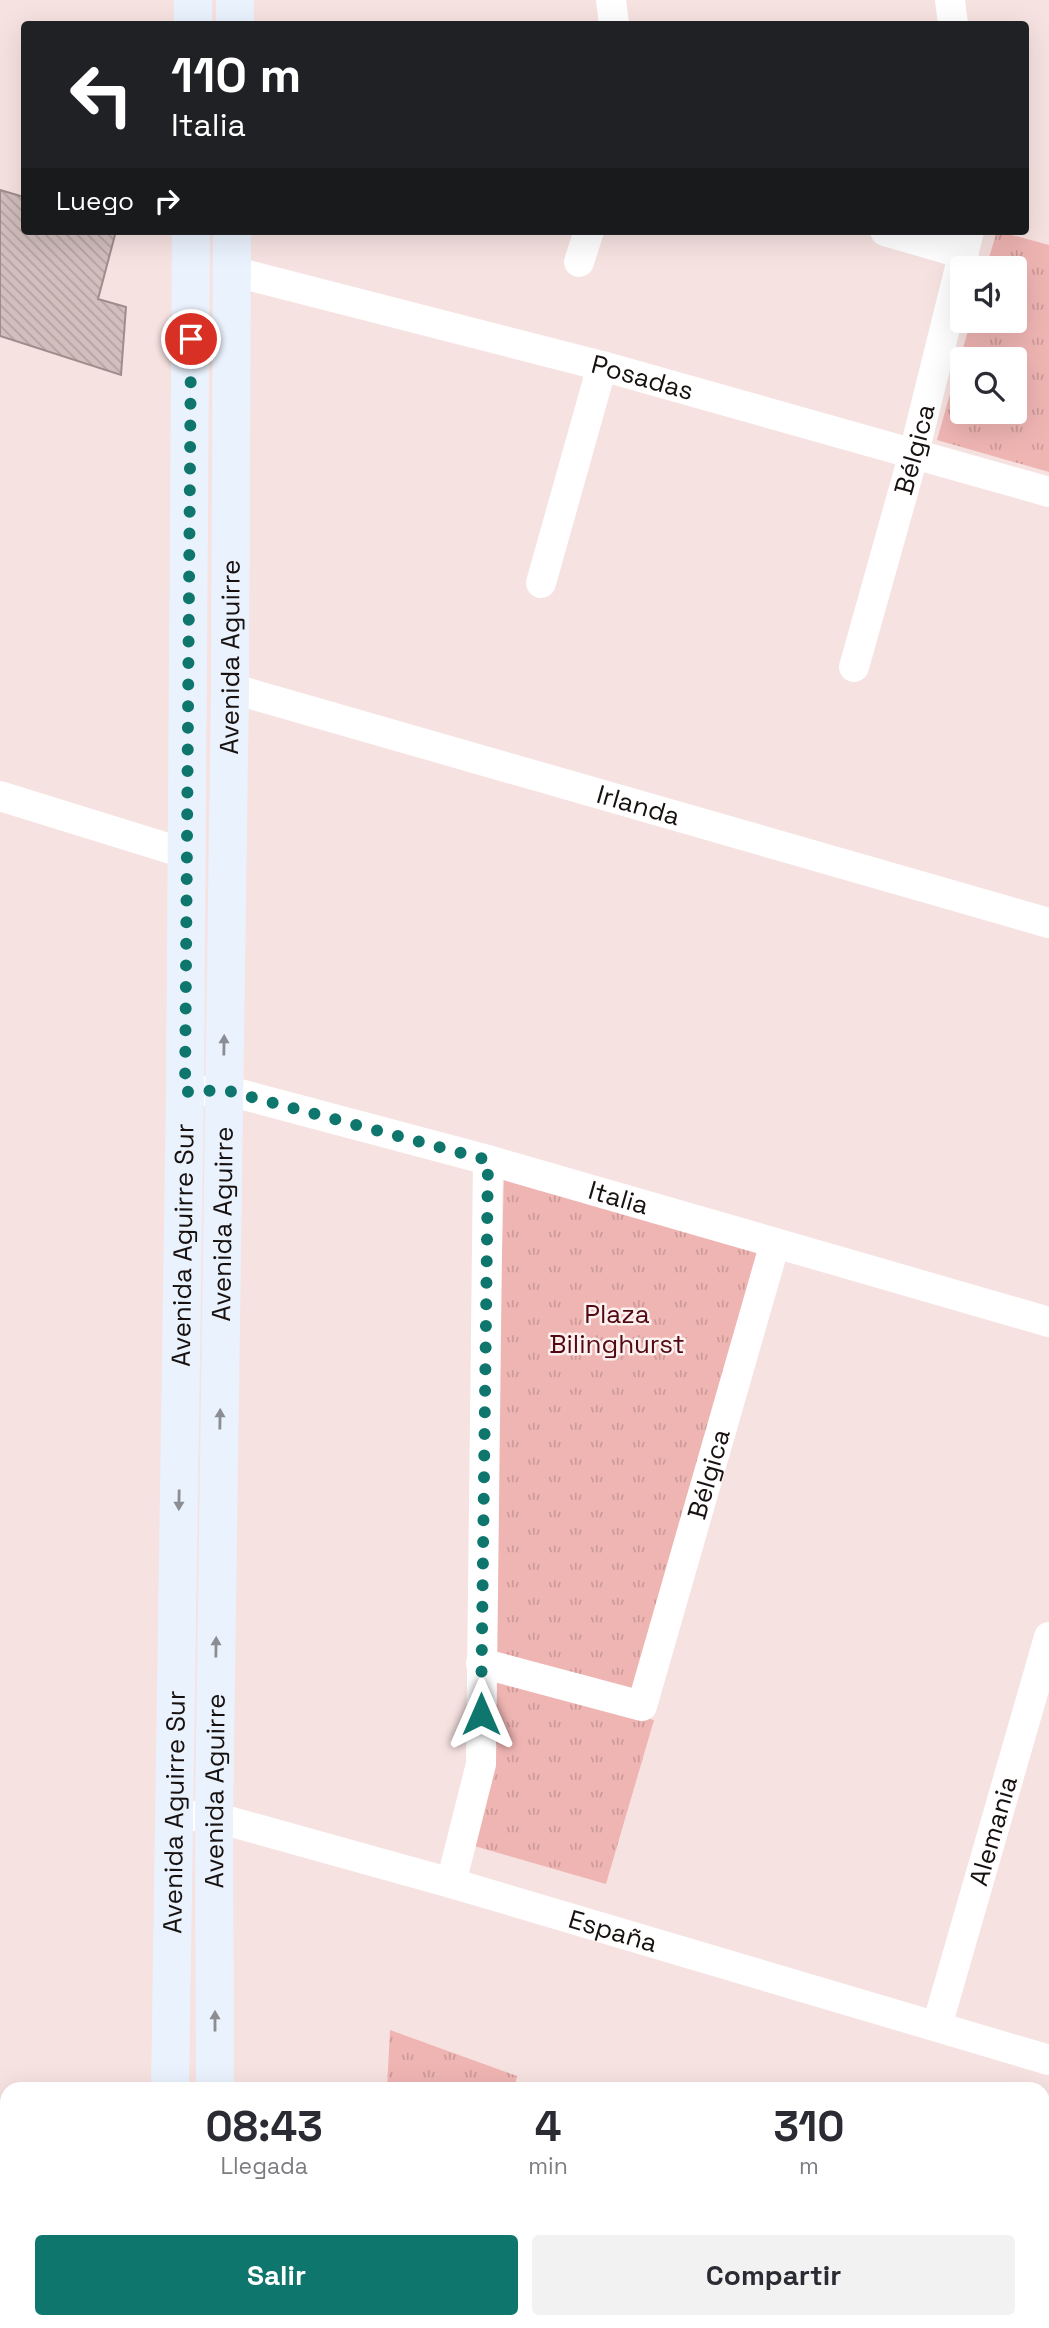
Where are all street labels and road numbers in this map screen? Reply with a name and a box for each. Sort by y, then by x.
street label: Posadas [588,347,697,408]
street label: Bélgica [886,400,943,499]
street label: Avenida Aguirre [212,559,248,755]
street label: Irlanda [593,777,684,833]
street label: Avenida Aguirre Sur [164,1123,202,1367]
street label: Avenida Aguirre [204,1126,241,1322]
street label: Italia [585,1173,653,1222]
street label: Bélgica [680,1425,738,1523]
street label: Avenida Aguirre Sur [155,1690,193,1934]
street label: Avenida Aguirre [197,1693,233,1889]
street label: Alemania [961,1772,1025,1890]
street label: España [565,1902,661,1960]

